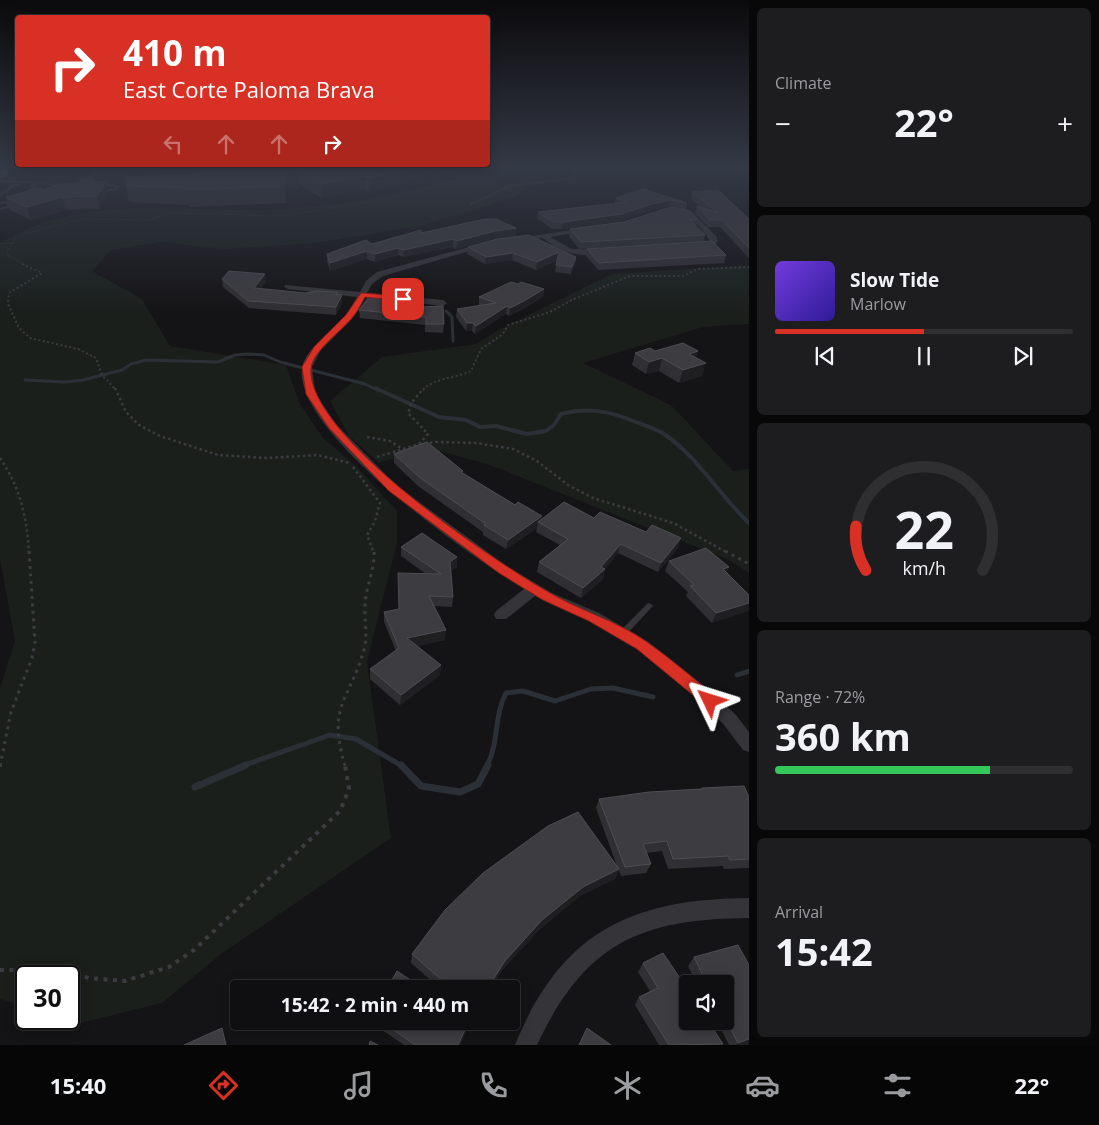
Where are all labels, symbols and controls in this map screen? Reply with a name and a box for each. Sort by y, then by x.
text: 410 m [123,29,227,76]
icon: right [40,35,105,100]
text: Climate [775,72,832,94]
text: East Corte Paloma Brava [123,74,375,104]
text: 22° [894,96,954,148]
text: − [775,104,791,142]
text: + [1057,104,1073,142]
icon: left [159,130,187,158]
icon: ahead [212,130,240,158]
icon: ahead [265,130,293,158]
icon: right [318,130,346,158]
text: Slow Tide [850,267,939,293]
pin [382,278,424,320]
icon: arrive [389,285,417,313]
text: Marlow [850,293,906,315]
icon: previous [811,342,839,370]
icon: pause [910,342,938,370]
icon: next [1009,342,1037,370]
text: 22 [894,493,954,564]
text: km/h [902,556,946,580]
position arrow [683,674,735,726]
text: Range · 72% [775,686,865,708]
text: 360 km [775,710,911,762]
text: Arrival [775,901,823,923]
text: 15:42 [775,925,873,977]
speed limit sign: 30 [15,965,80,1030]
map controls [679,975,734,1030]
button: sound [679,975,734,1030]
text: 15:42 · 2 min · 440 m [281,992,469,1018]
icon: directions [206,1068,241,1103]
icon: music [341,1068,376,1103]
icon: phone [476,1068,511,1103]
icon: climate [610,1068,645,1103]
icon: car [745,1068,780,1103]
icon: filters [880,1068,915,1103]
text: 15:40 [50,1070,106,1100]
text: 22° [1014,1070,1049,1100]

